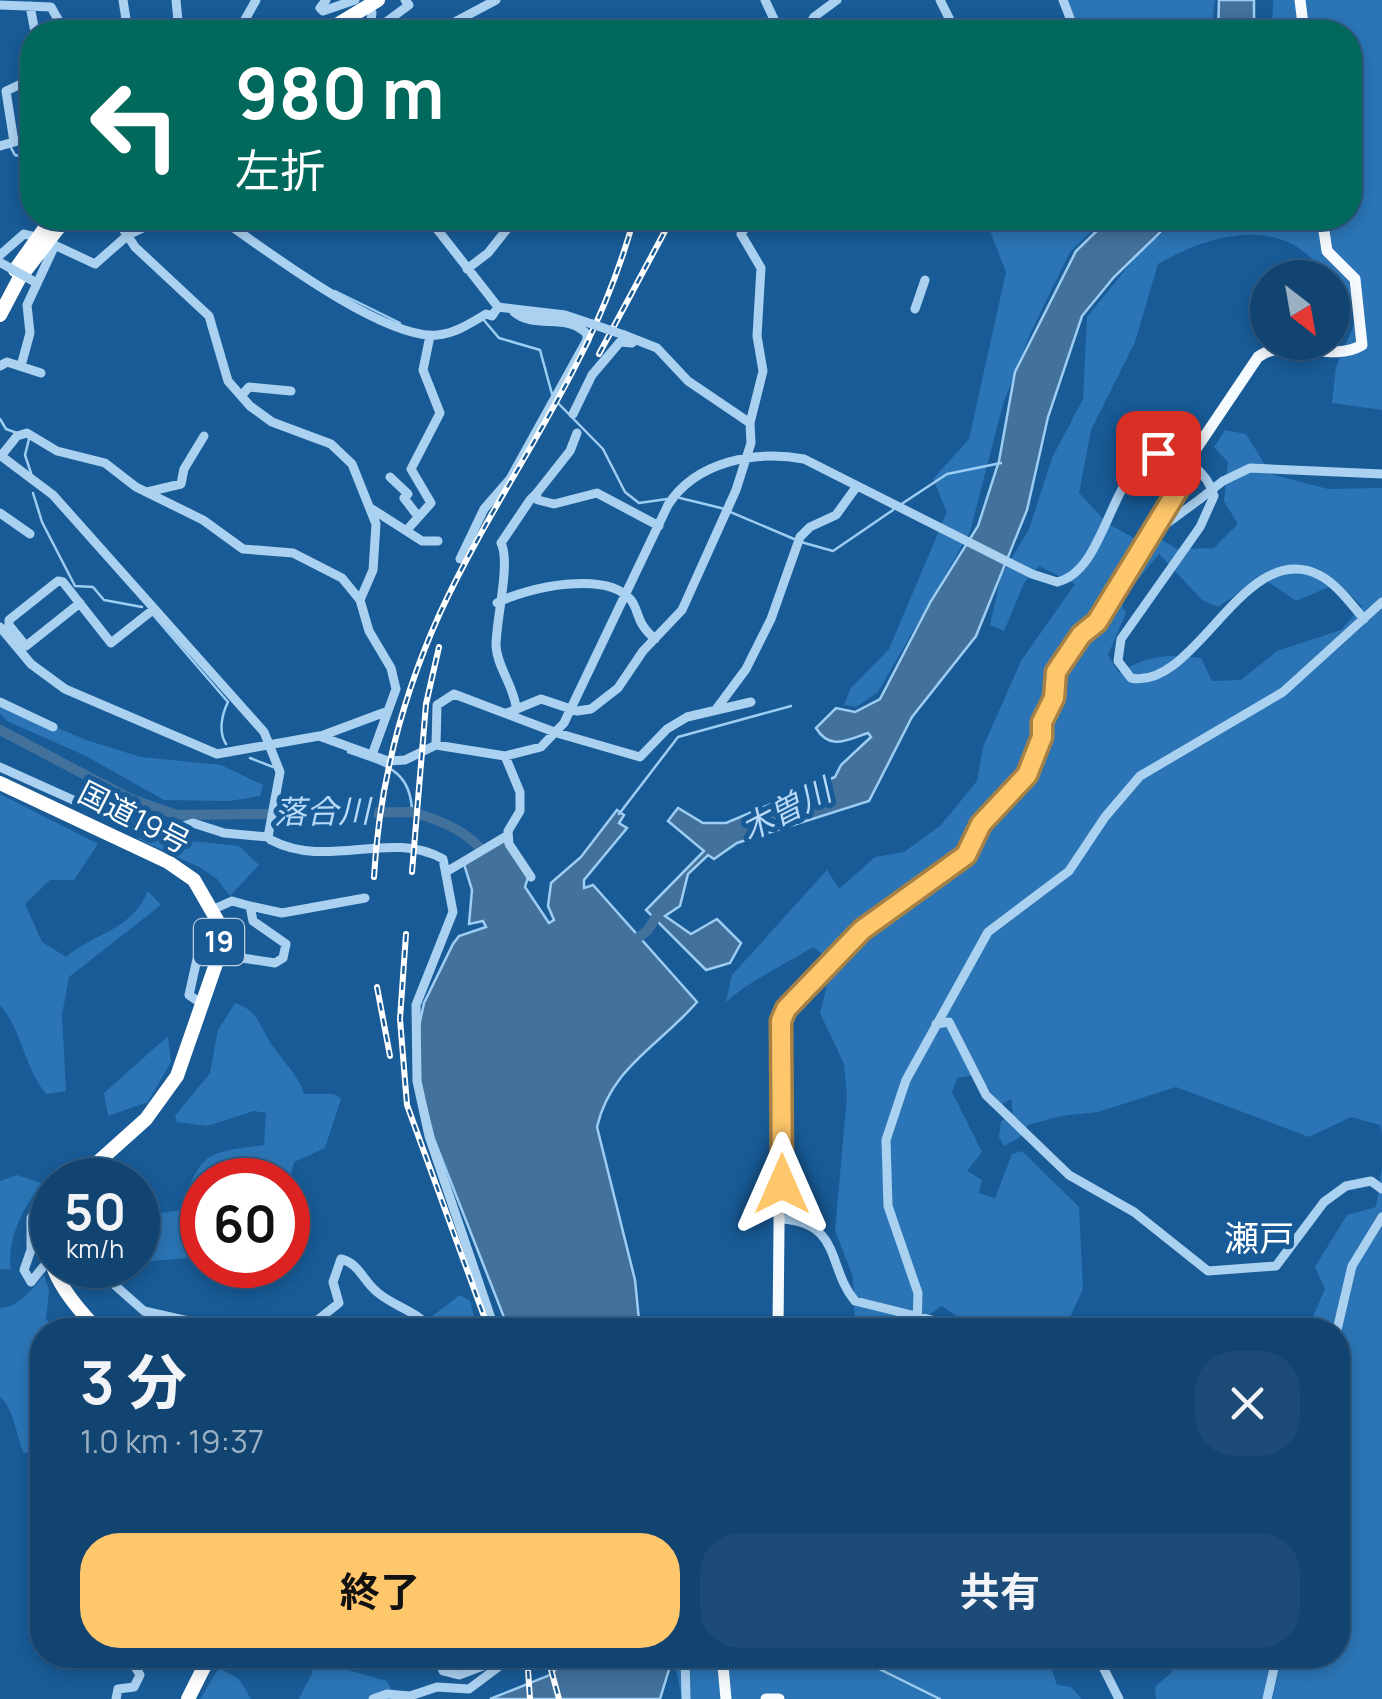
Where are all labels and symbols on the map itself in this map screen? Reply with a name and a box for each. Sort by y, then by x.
north arrow [1250,260,1350,360]
pin [1116,411,1201,496]
water label: 木曽川 [733,766,841,851]
street label: 国道19号 [72,771,198,862]
water label: 落合川 [274,788,373,834]
road number: 19 [194,919,244,965]
position arrow [730,1132,834,1236]
speed limit sign: 60 [180,1158,310,1288]
district label: 瀬戸 [1224,1214,1294,1262]

